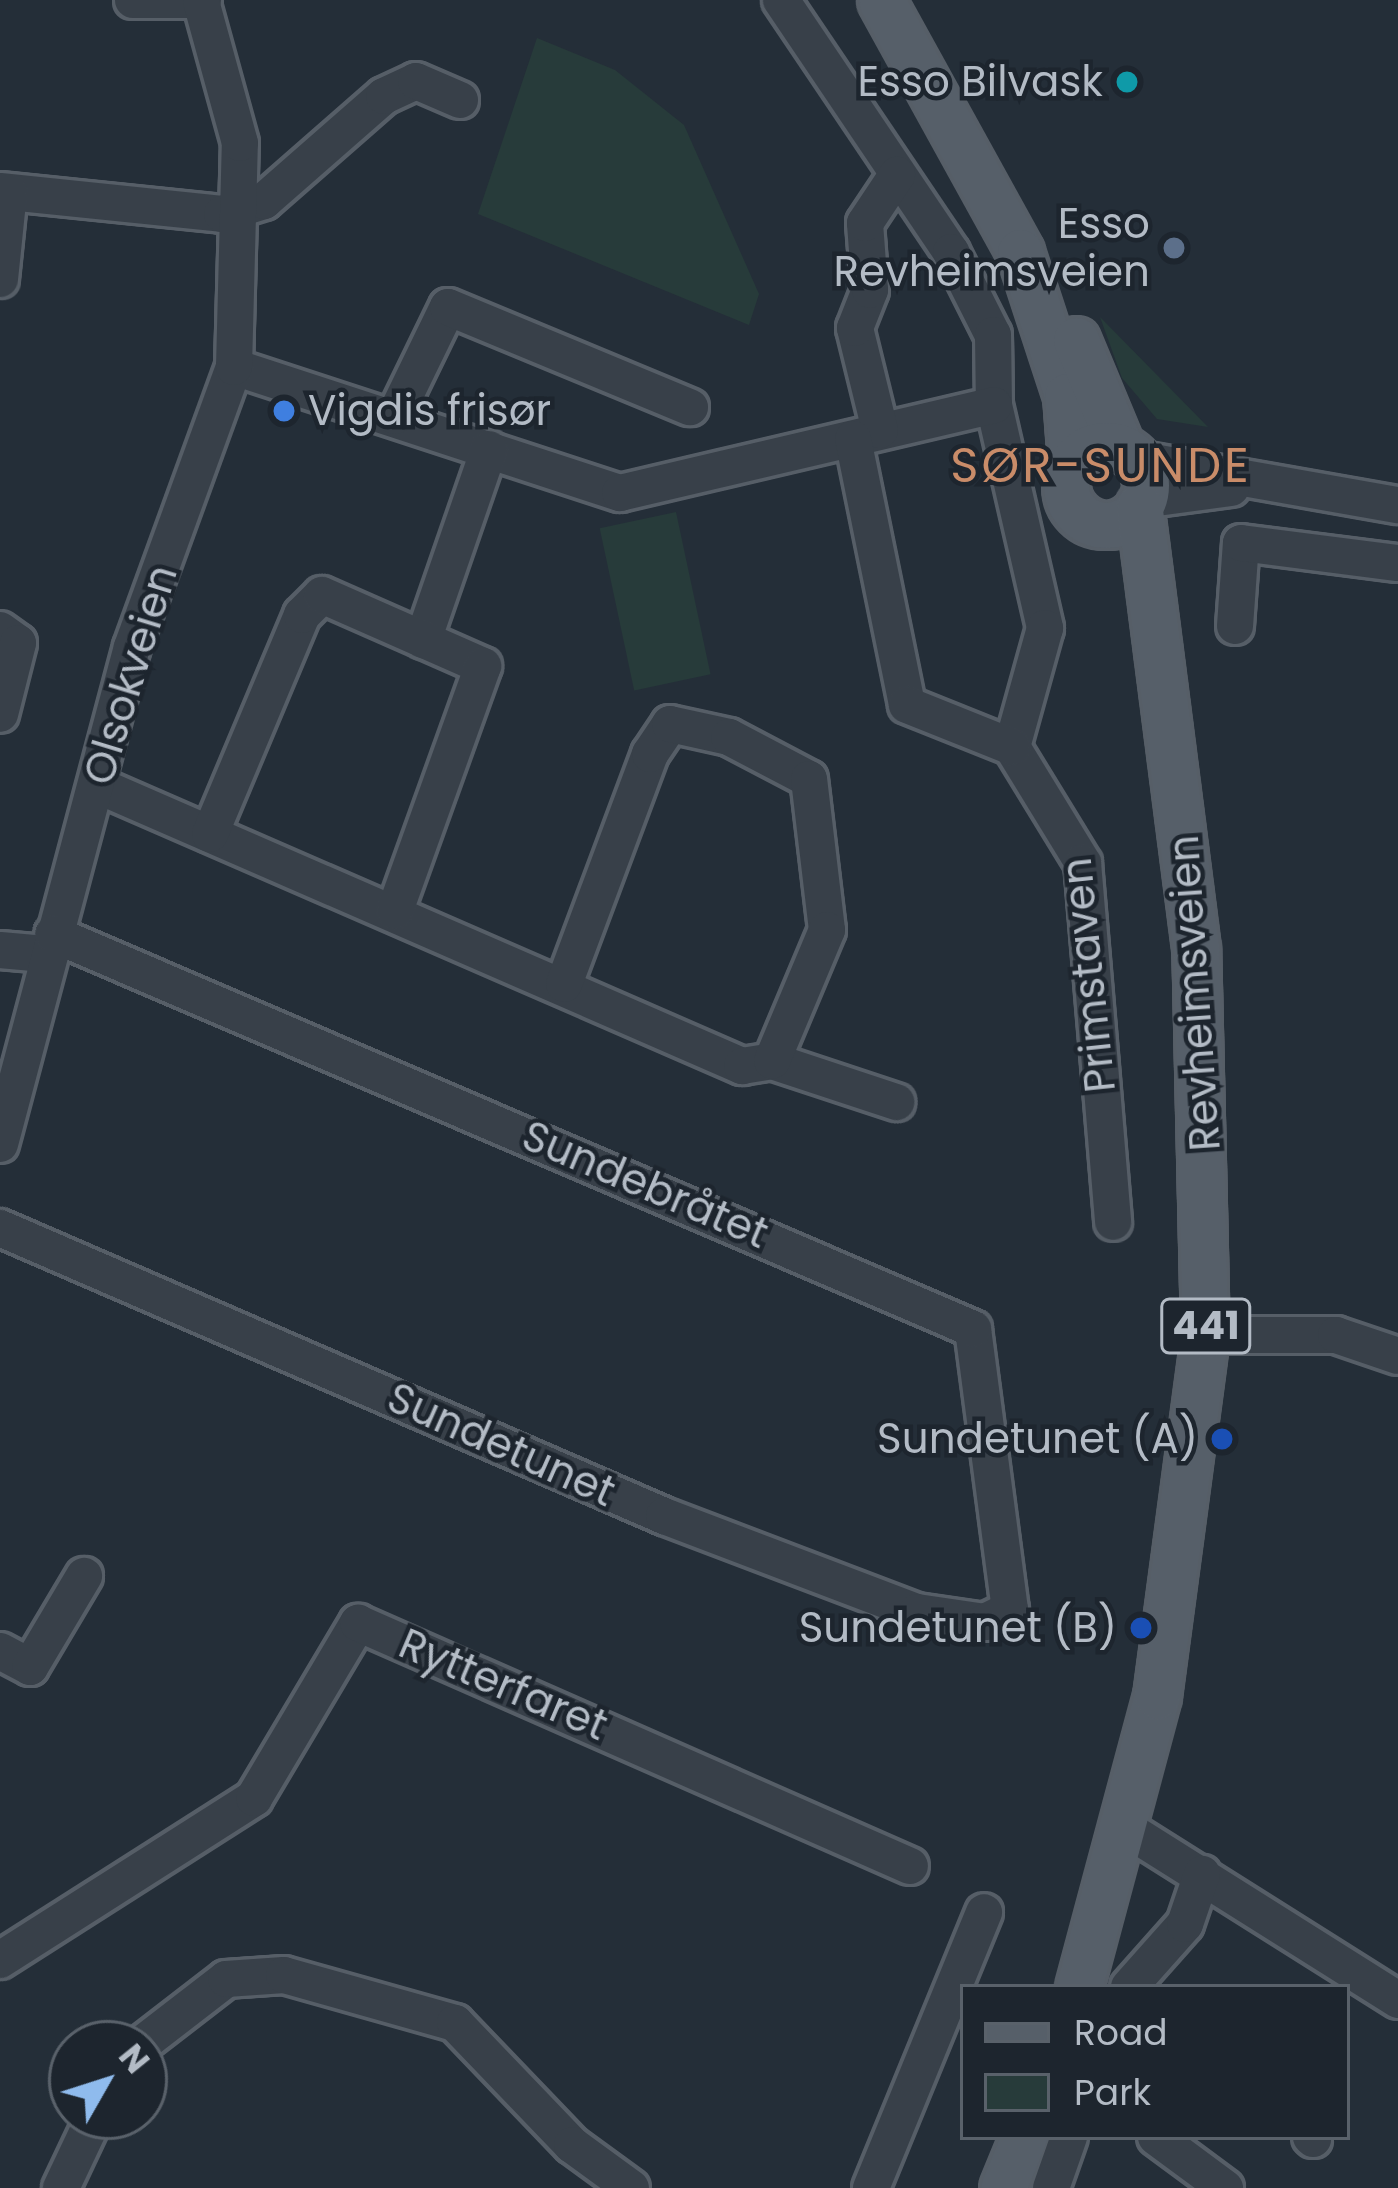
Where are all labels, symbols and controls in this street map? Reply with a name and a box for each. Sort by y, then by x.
place label: Esso Bilvask [858,57,1103,107]
marker: Esso Bilvask [1114,69,1140,95]
place label: Esso Revheimsveien [834,199,1150,298]
marker: Esso Revheimsveien [1161,235,1187,261]
place label: Vigdis frisør [308,386,551,436]
marker: Vigdis frisør [271,398,297,424]
district label: SØR-SUNDE [950,437,1252,495]
street label: Olsokveien [74,559,188,791]
street label: Revheimsveien [1159,833,1231,1153]
street label: Primstaven [1052,855,1126,1095]
street label: Sundebråtet [515,1111,775,1259]
road number: 441 [1158,1293,1254,1359]
street label: Sundetunet [380,1373,622,1517]
place label: Sundetunet (A) [877,1414,1198,1464]
marker: Sundetunet (A) [1209,1426,1235,1452]
place label: Sundetunet (B) [799,1603,1117,1653]
marker: Sundetunet (B) [1128,1615,1154,1641]
street label: Rytterfaret [392,1619,614,1751]
legend [960,1984,1350,2140]
text: Road [1074,2007,1168,2058]
north arrow [48,2020,168,2140]
text: N [108,2034,160,2083]
text: Park [1074,2067,1151,2118]

